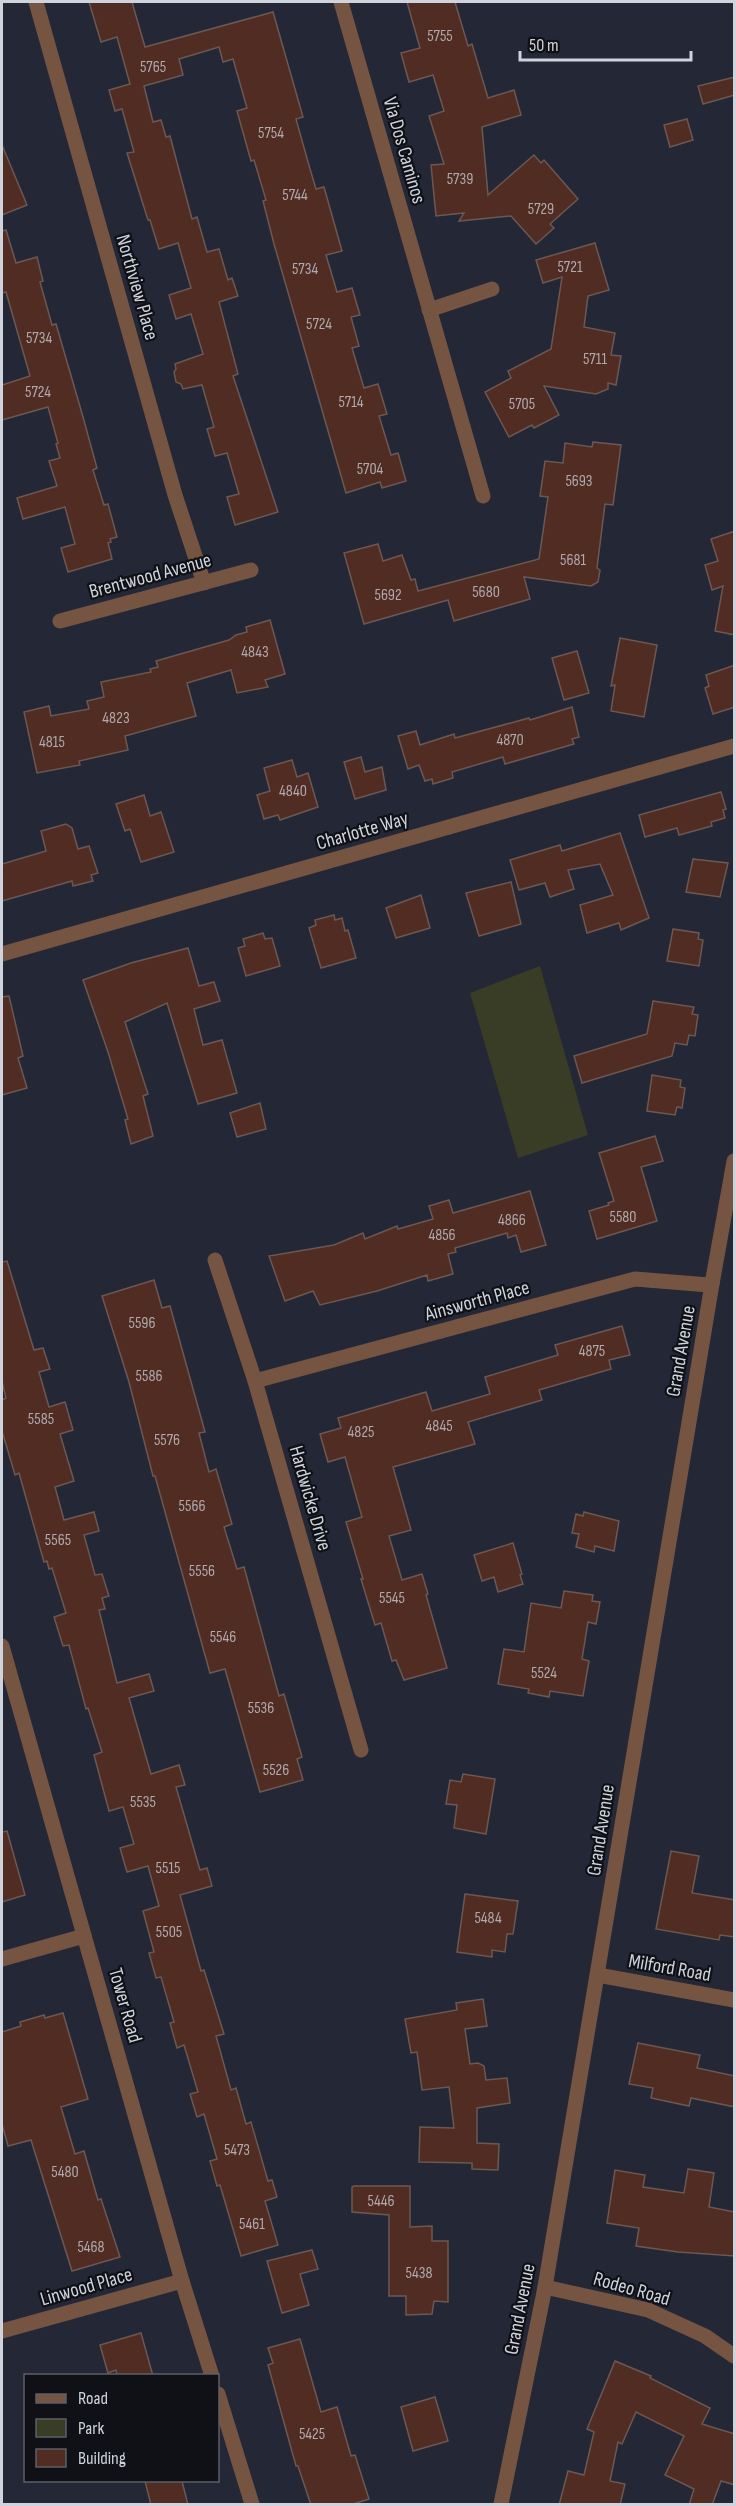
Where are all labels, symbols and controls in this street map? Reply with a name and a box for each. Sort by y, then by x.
scale bar [520,24,691,62]
house number: 5755 [427,27,453,46]
text: 50 m [529,35,559,56]
house number: 5765 [140,58,166,77]
street label: Via Dos Caminos [377,94,431,206]
house number: 5754 [258,124,284,143]
house number: 5739 [447,170,473,189]
house number: 5744 [282,186,308,205]
house number: 5729 [528,200,554,219]
street label: Northview Place [111,232,164,343]
house number: 5721 [558,258,583,277]
house number: 5734 [292,260,318,279]
house number: 5724 [306,315,332,334]
house number: 5734 [26,329,52,348]
house number: 5711 [583,350,607,369]
house number: 5724 [25,383,51,402]
house number: 5714 [338,393,364,412]
house number: 5705 [509,395,535,414]
house number: 5704 [357,460,384,479]
house number: 5693 [565,472,593,491]
street label: Brentwood Avenue [87,548,214,604]
house number: 5681 [560,551,586,570]
house number: 5680 [472,583,500,602]
house number: 5692 [374,586,402,605]
house number: 4843 [241,643,269,662]
house number: 4823 [102,709,130,728]
house number: 4870 [496,731,524,750]
house number: 4815 [39,733,65,752]
house number: 4840 [279,782,307,801]
street label: Charlotte Way [313,806,411,856]
house number: 5580 [610,1208,637,1227]
house number: 4866 [498,1211,526,1230]
house number: 4856 [428,1226,456,1245]
street label: Ainsworth Place [421,1276,532,1327]
street label: Grand Avenue [661,1304,701,1399]
house number: 5596 [129,1314,155,1333]
house number: 4875 [579,1342,605,1361]
house number: 5586 [136,1367,162,1386]
house number: 5585 [28,1410,54,1429]
house number: 4845 [425,1417,453,1436]
house number: 4825 [348,1423,374,1442]
house number: 5576 [154,1431,180,1450]
street label: Hardwicke Drive [284,1443,336,1554]
house number: 5566 [179,1497,205,1516]
house number: 5565 [45,1531,71,1550]
house number: 5556 [189,1562,215,1581]
house number: 5545 [379,1589,405,1608]
house number: 5546 [210,1628,236,1647]
house number: 5524 [531,1664,557,1683]
house number: 5536 [248,1699,274,1718]
house number: 5526 [263,1761,289,1780]
street label: Grand Avenue [582,1783,620,1878]
house number: 5535 [130,1793,156,1812]
house number: 5515 [156,1859,180,1878]
house number: 5484 [474,1909,502,1928]
house number: 5505 [156,1923,182,1942]
street label: Milford Road [627,1949,713,1987]
street label: Tower Road [103,1965,147,2045]
house number: 5473 [224,2141,250,2160]
house number: 5480 [51,2163,79,2182]
house number: 5446 [368,2192,394,2211]
house number: 5461 [239,2215,265,2234]
house number: 5468 [77,2238,105,2257]
street label: Linwood Place [37,2262,135,2312]
street label: Grand Avenue [499,2262,541,2357]
house number: 5438 [406,2264,432,2283]
street label: Rodeo Road [591,2267,673,2311]
legend [24,2374,219,2482]
text: Road [78,2388,108,2409]
text: Park [78,2418,104,2439]
house number: 5425 [299,2425,325,2444]
text: Building [78,2448,126,2469]

